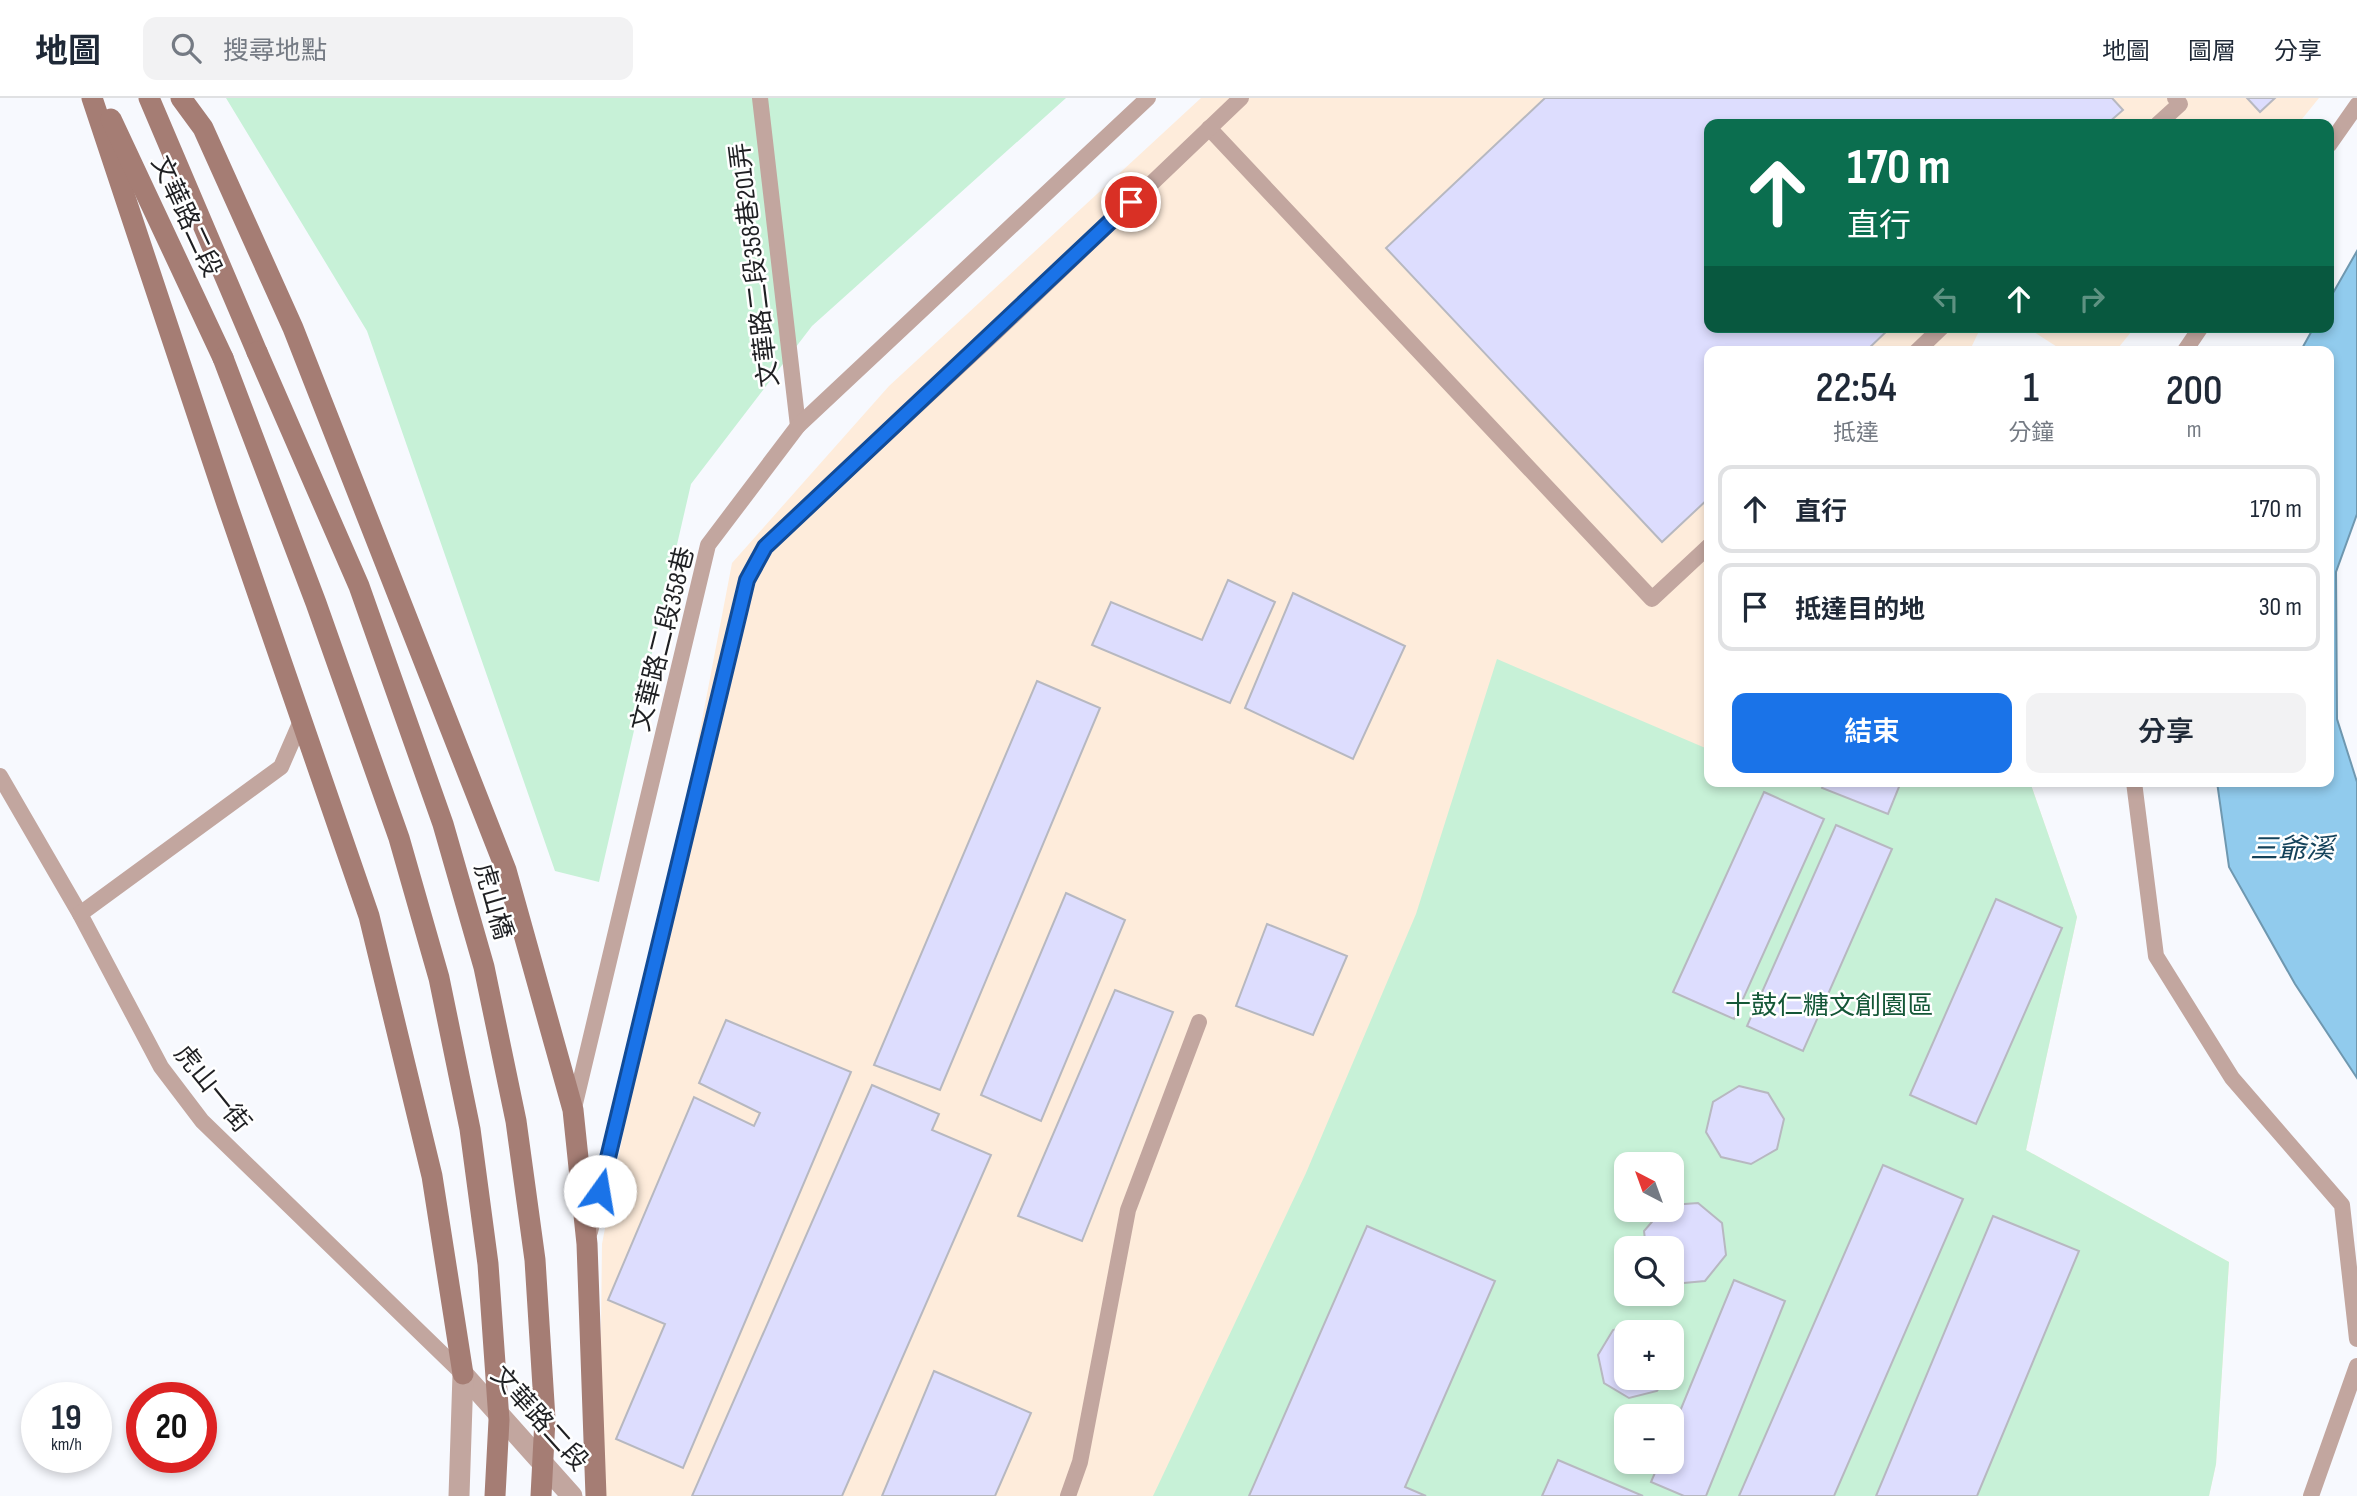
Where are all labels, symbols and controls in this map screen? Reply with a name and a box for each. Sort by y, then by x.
search box [143,17,633,80]
icon: search [167,29,205,67]
text: 地圖 [35,32,101,72]
text: 搜尋地點 [223,36,327,67]
text: 地圖 [2102,37,2150,66]
text: 圖層 [2188,37,2236,66]
text: 分享 [2274,37,2322,66]
text: 170 m [1847,139,1951,198]
street label: 文華路二段358巷201弄 [725,141,786,389]
icon: ahead [1732,147,1823,238]
street label: 文華路二段 [144,151,227,282]
pin [1101,172,1161,232]
icon: arrive [1112,183,1150,221]
text: 直行 [1847,207,1911,246]
icon: left [1927,280,1965,318]
icon: ahead [2000,280,2038,318]
icon: right [2073,280,2111,318]
text: 22:54 [1815,363,1897,414]
text: 1 [2023,363,2039,414]
text: 200 [2166,366,2223,417]
text: m [2187,416,2201,444]
text: 抵達 [1833,419,1879,447]
text: 分鐘 [2008,419,2054,447]
icon: ahead [1736,490,1774,528]
text: 170 m [2250,494,2302,525]
text: 直行 [1795,497,1847,528]
street label: 文華路二段358巷 [626,544,701,735]
icon: arrive [1736,588,1774,626]
text: 30 m [2259,592,2302,623]
text: 抵達目的地 [1795,595,1925,626]
button: 結束 [1732,693,2012,773]
button: 分享 [2026,693,2306,773]
water label: 三爺溪 [2250,833,2338,866]
street label: 虎山橋 [467,860,518,943]
park label: 十鼓仁糖文創園區 [1725,991,1933,1022]
street label: 虎山一街 [167,1039,257,1139]
north arrow [1614,1152,1684,1222]
map controls [1614,1152,1684,1474]
position arrow [563,1154,637,1228]
button: search [1614,1236,1684,1306]
button: + [1614,1320,1684,1390]
street label: 文華路二段 [484,1360,594,1478]
speed limit sign: 20 [126,1382,217,1473]
text: 19 [51,1397,82,1440]
button: − [1614,1404,1684,1474]
text: km/h [51,1434,82,1455]

